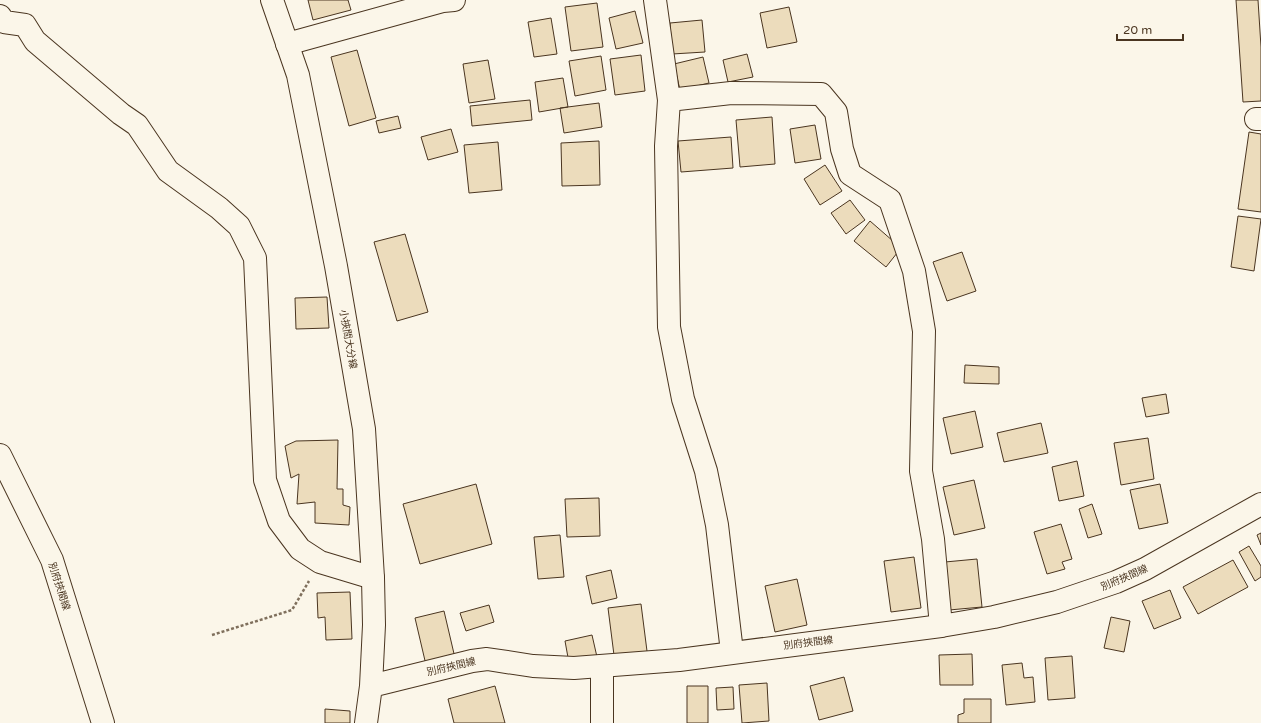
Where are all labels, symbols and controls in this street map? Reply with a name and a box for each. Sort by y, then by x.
scale bar [1117,16,1183,42]
text: 20 m [1123,23,1152,37]
street label: 小挾間大分線 [337,309,359,370]
street label: 別府挾間線 [46,561,72,612]
street label: 別府挾間線 [1099,563,1150,593]
street label: 別府挾間線 [783,634,834,652]
street label: 別府挾間線 [426,656,477,678]

